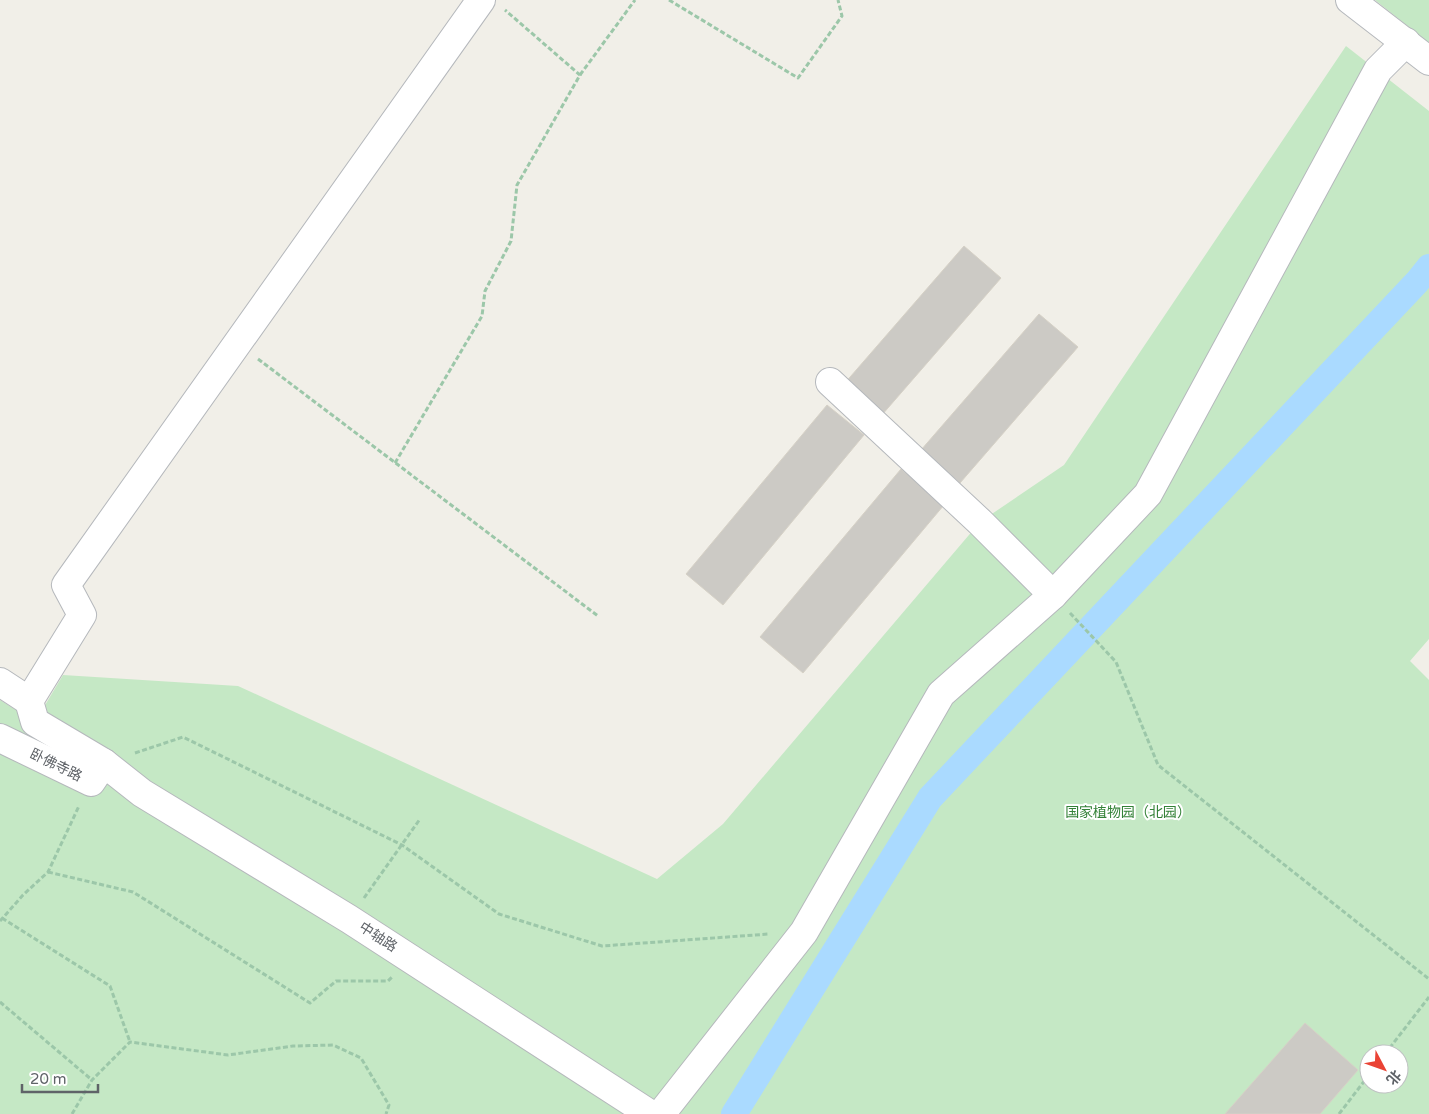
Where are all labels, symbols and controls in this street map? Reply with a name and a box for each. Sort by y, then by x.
street label: 卧佛寺路 [27,745,85,785]
park label: 国家植物园（北园） [1065,804,1191,821]
street label: 中轴路 [356,918,400,956]
north arrow [1359,1044,1409,1094]
scale bar [22,1062,99,1094]
text: 北 [1382,1066,1404,1088]
text: 20 m [30,1070,67,1088]

